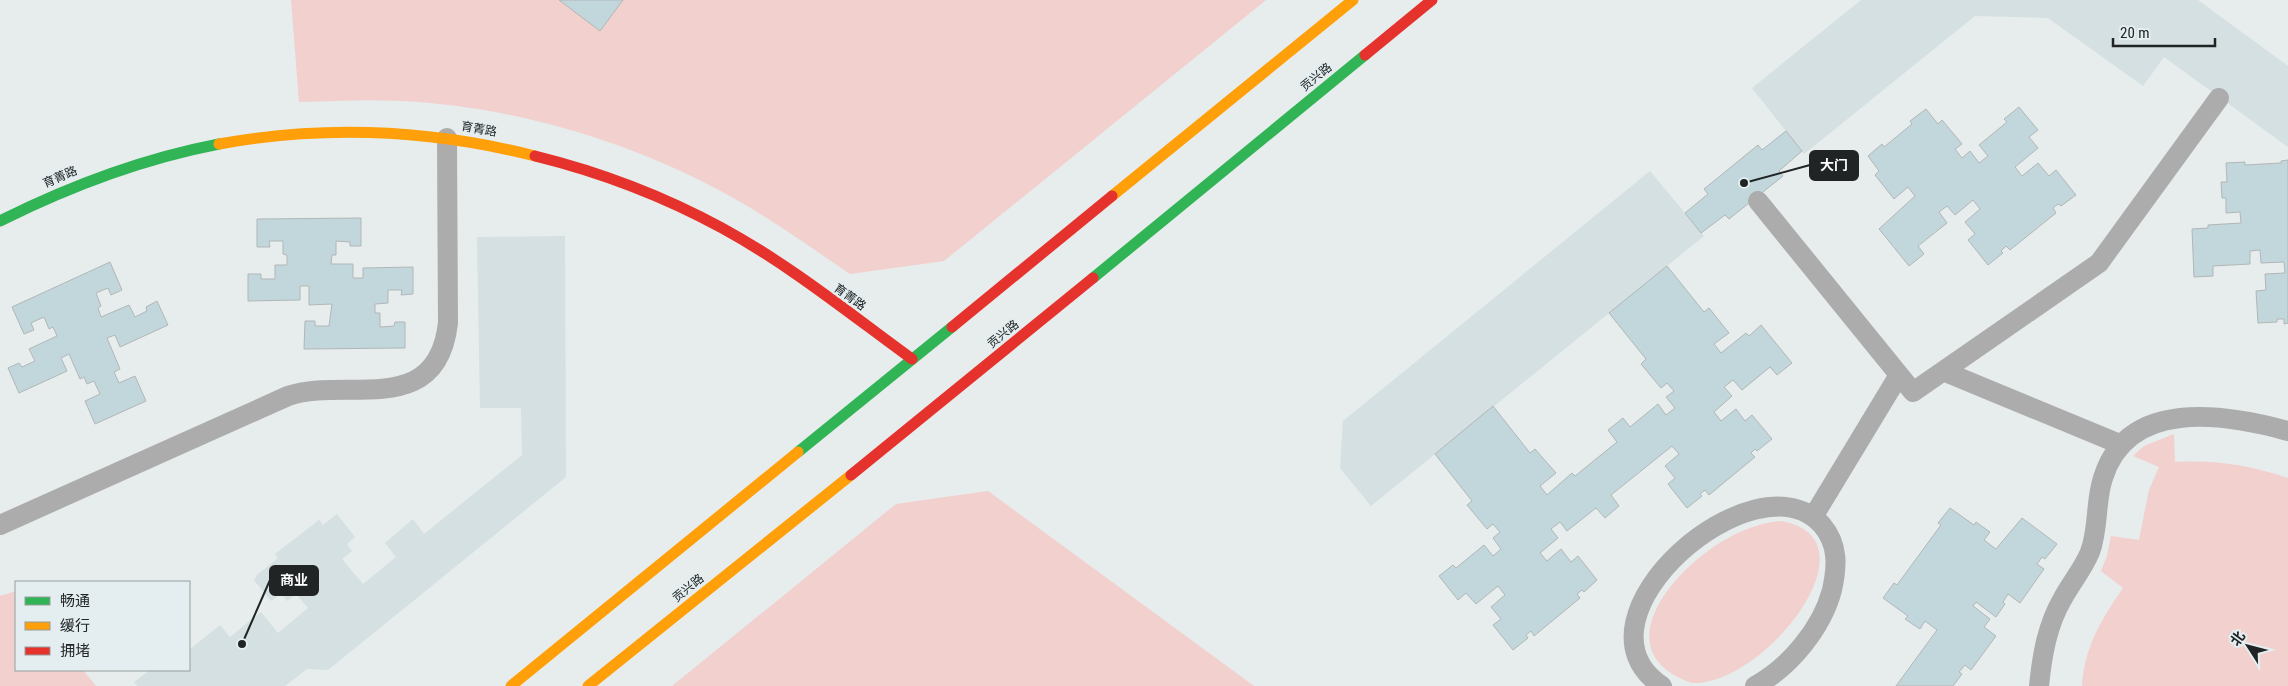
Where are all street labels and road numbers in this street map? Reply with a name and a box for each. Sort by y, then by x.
street label: 贡兴路 [1298,60,1334,94]
street label: 育菁路 [460,119,498,139]
street label: 育菁路 [41,164,79,190]
street label: 育菁路 [831,281,869,313]
street label: 贡兴路 [985,317,1021,351]
street label: 贡兴路 [670,571,706,605]

